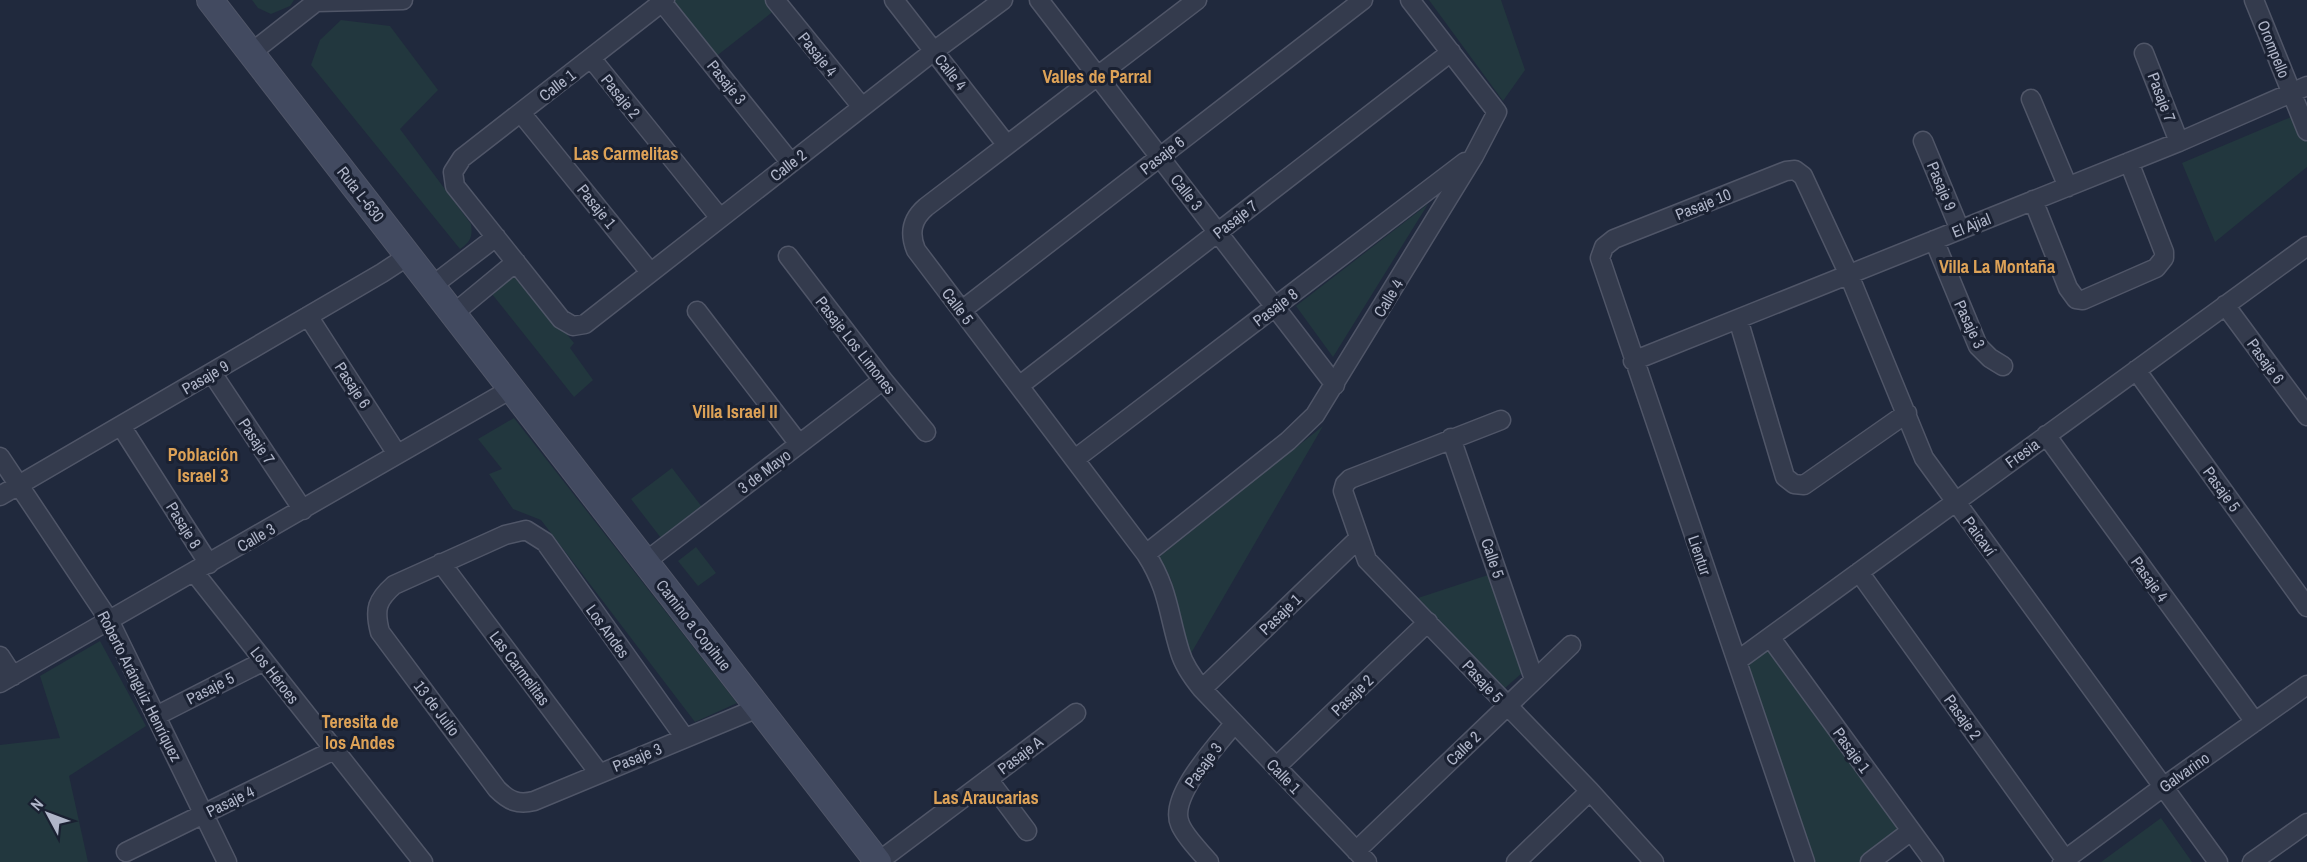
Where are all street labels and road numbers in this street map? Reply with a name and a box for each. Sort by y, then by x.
street label: Orompello [2252,17,2296,81]
street label: Pasaje 4 [793,27,843,81]
street label: Calle 4 [930,49,972,95]
street label: Pasaje 3 [702,55,752,109]
street label: Calle 1 [534,63,580,106]
street label: Pasaje 2 [596,69,646,123]
street label: Pasaje 7 [2143,69,2181,125]
street label: Pasaje 6 [1135,131,1189,179]
street label: Calle 2 [765,144,811,186]
street label: Pasaje 9 [1922,158,1962,214]
street label: Ruta L-630 [332,162,390,226]
street label: Calle 3 [1166,169,1208,215]
street label: Pasaje 1 [572,179,622,233]
street label: Pasaje 10 [1672,183,1734,225]
street label: Pasaje 7 [1208,195,1262,243]
street label: El Ajial [1948,207,1994,243]
street label: Calle 4 [1368,275,1408,321]
street label: Calle 5 [937,283,979,329]
street label: Pasaje 8 [1248,283,1302,331]
street label: Pasaje Los Limones [811,291,901,399]
street label: Pasaje 3 [1949,296,1991,352]
street label: Pasaje 6 [2242,334,2290,388]
street label: Pasaje 9 [177,355,233,399]
street label: Pasaje 6 [330,358,376,412]
street label: Pasaje 7 [234,414,280,468]
street label: Fresia [2000,433,2044,473]
street label: 3 de Mayo [733,444,795,498]
street label: Pasaje 5 [2198,462,2246,516]
street label: Pasaje 8 [161,498,207,552]
street label: Paicaví [1958,512,2002,560]
street label: Calle 3 [233,517,279,557]
street label: Lientur [1683,532,1717,578]
street label: Calle 5 [1476,535,1510,581]
street label: Pasaje 4 [2126,552,2174,606]
street label: Camino a Copihue [651,575,737,675]
street label: Pasaje 1 [1254,588,1307,640]
street label: Los Andes [581,600,635,662]
street label: Roberto Aránguiz Henríquez [92,607,188,765]
street label: Las Carmelitas [485,626,555,710]
street label: Los Héroes [246,642,304,708]
street label: Pasaje 5 [1458,655,1508,707]
street label: Pasaje 5 [182,667,238,709]
street label: Pasaje 2 [1326,669,1378,721]
street label: 13 de Julio [409,676,465,740]
street label: Pasaje 2 [1939,690,1987,744]
street label: Pasaje 1 [1828,723,1876,778]
street label: Calle 2 [1441,726,1485,770]
street label: Pasaje A [993,730,1047,779]
street label: Pasaje 3 [609,737,665,777]
street label: Pasaje 3 [1179,738,1227,792]
street label: Galvarino [2154,747,2214,797]
street label: Calle 1 [1262,754,1307,799]
street label: Pasaje 4 [202,780,258,822]

